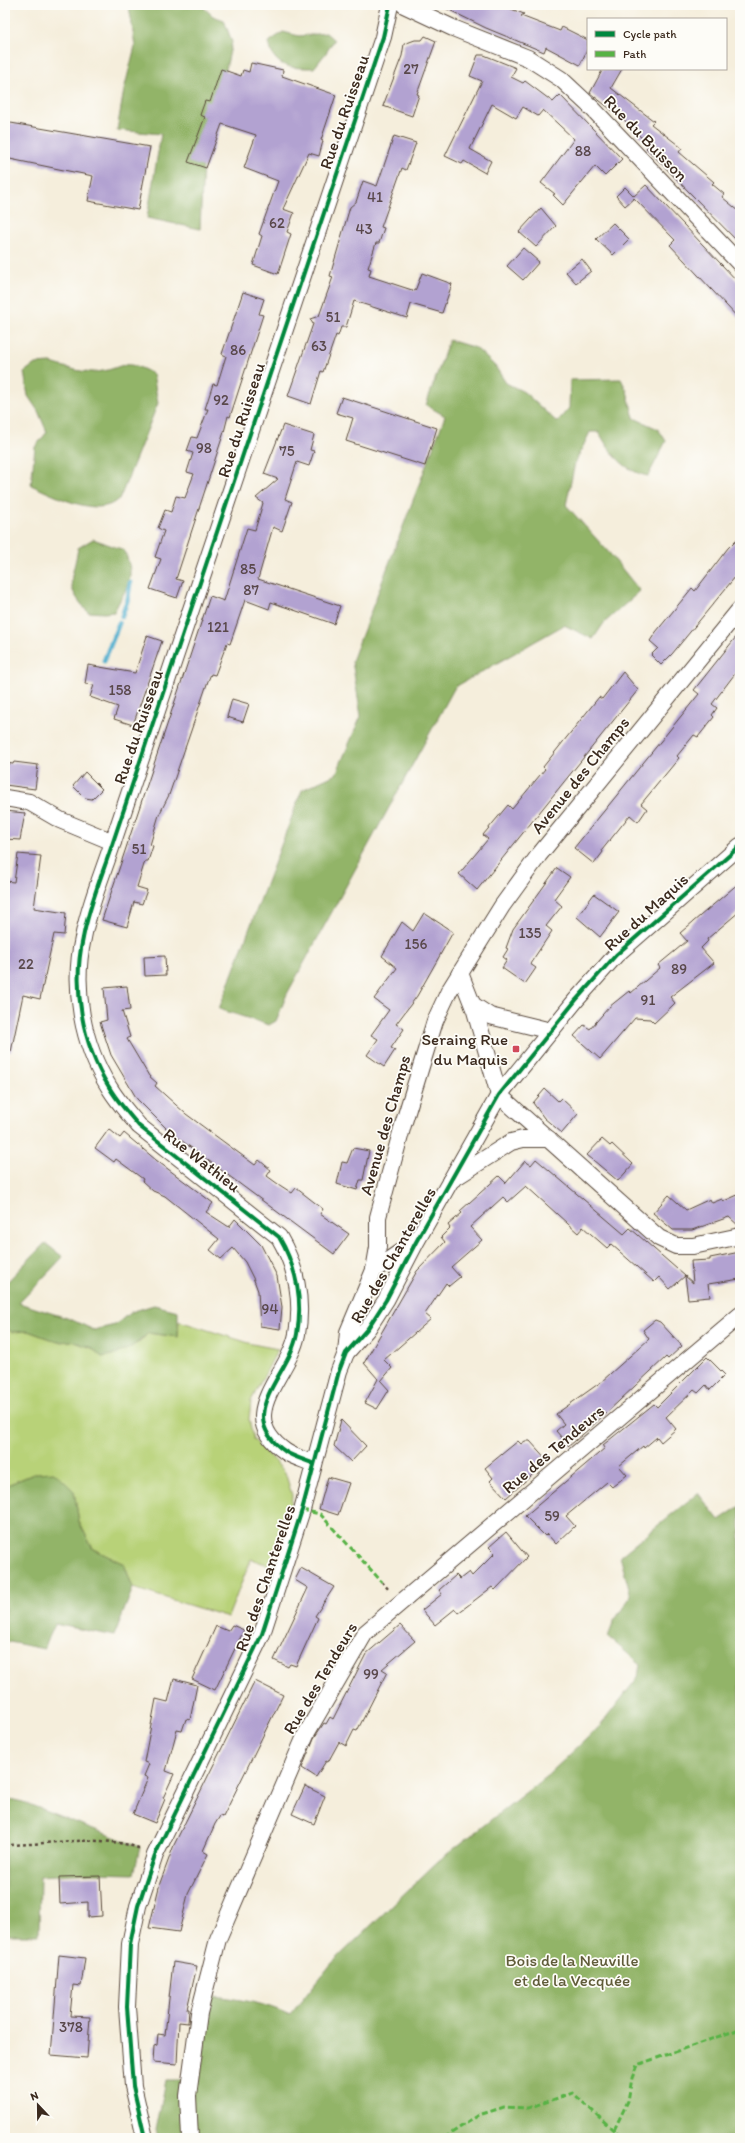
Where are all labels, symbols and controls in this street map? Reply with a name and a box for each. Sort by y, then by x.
legend [587,18,727,70]
text: Cycle path [623,27,677,41]
text: Path [623,47,646,61]
street label: Rue du Ruisseau [315,52,373,172]
house number: 27 [403,60,419,78]
street label: Rue du Buisson [600,91,693,186]
house number: 88 [575,142,591,160]
house number: 41 [367,188,383,206]
house number: 62 [269,214,285,232]
house number: 43 [355,220,373,238]
house number: 51 [326,308,340,326]
house number: 63 [311,337,327,355]
house number: 86 [230,341,246,359]
street label: Rue du Ruisseau [213,360,269,480]
house number: 92 [213,391,229,409]
house number: 98 [196,439,212,457]
house number: 75 [279,442,295,460]
house number: 85 [240,560,256,578]
house number: 87 [243,581,259,599]
house number: 121 [207,618,229,636]
street label: Rue du Ruisseau [109,667,167,787]
house number: 158 [108,681,132,699]
street label: Avenue des Champs [527,713,633,837]
house number: 51 [132,840,146,858]
street label: Rue du Maquis [600,869,692,955]
house number: 135 [518,924,542,942]
house number: 156 [405,935,427,953]
house number: 22 [18,955,34,973]
house number: 89 [671,960,687,978]
house number: 91 [641,991,655,1009]
place label: Seraing Rue du Maquis [422,1029,508,1069]
marker: Seraing Rue du Maquis [511,1044,521,1054]
street label: Avenue des Champs [355,1053,415,1197]
street label: Rue Wathieu [160,1124,245,1197]
street label: Rue des Chanterelles [346,1183,440,1327]
house number: 94 [262,1300,278,1318]
street label: Rue des Tendeurs [498,1400,608,1498]
street label: Rue des Chanterelles [231,1502,299,1654]
house number: 59 [544,1507,560,1525]
street label: Rue des Tendeurs [279,1618,361,1738]
house number: 99 [363,1665,379,1683]
park label: Bois de la Neuville et de la Vecquée [506,1950,638,1990]
house number: 378 [59,2018,83,2036]
north arrow [18,2085,58,2125]
text: N [29,2089,40,2104]

